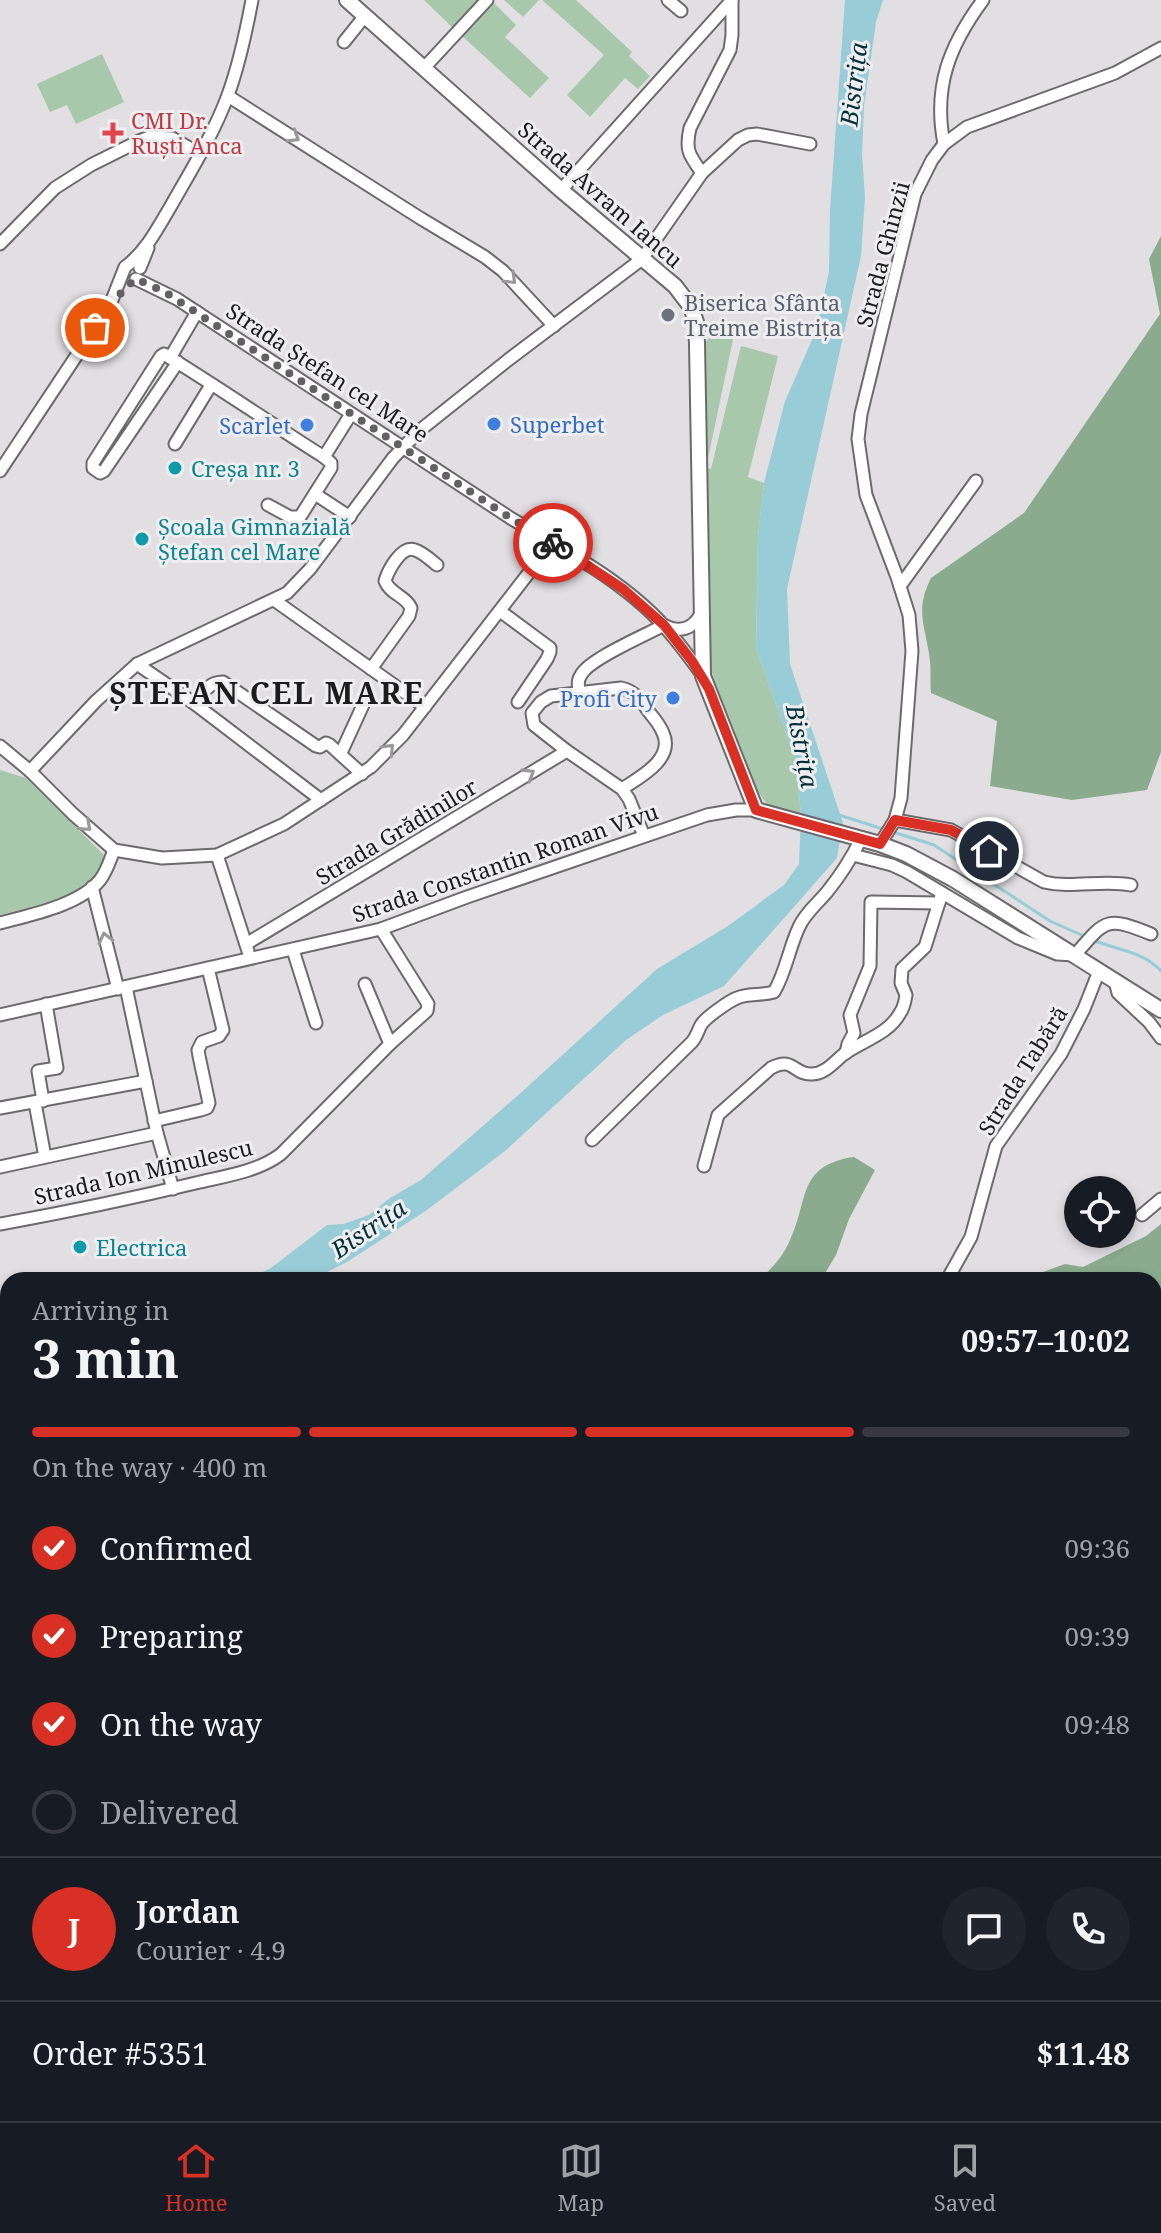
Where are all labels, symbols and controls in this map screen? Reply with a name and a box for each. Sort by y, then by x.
water label: Bistrița [831,40,875,129]
place label: CMI Dr. Ruști Anca [131,105,243,160]
street label: Strada Avram Iancu [512,114,690,274]
marker: CMI Dr. Ruști Anca [102,122,124,144]
one-way arrow [285,128,300,143]
street label: Strada Ghinzii [848,178,916,330]
one-way arrow [502,270,516,285]
place label: Biserica Sfânta Treime Bistrița [684,287,842,342]
pin [61,294,129,362]
street label: Strada Ștefan cel Mare [221,295,435,449]
icon: bag [73,306,117,350]
marker: Biserica Sfânta Treime Bistrița [659,306,677,324]
place label: Superbet [510,409,605,439]
place label: Scarlet [219,410,291,440]
marker: Superbet [485,415,503,433]
marker: Scarlet [298,416,316,434]
place label: Creșa nr. 3 [191,453,300,483]
marker: Creșa nr. 3 [166,459,184,477]
courier [513,503,593,583]
place label: Școala Gimnazială Ștefan cel Mare [158,511,351,566]
icon: bike [531,521,575,565]
marker: Școala Gimnazială Ștefan cel Mare [133,530,151,548]
district label: ȘTEFAN CEL MARE [109,672,425,713]
place label: Profi City [560,683,658,713]
marker: Profi City [664,689,682,707]
water label: Bistrița [779,701,827,791]
one-way arrow [380,744,394,758]
one-way arrow [520,768,535,784]
street label: Strada Grădinilor [310,771,483,891]
street label: Strada Constantin Roman Vivu [348,795,662,929]
one-way arrow [77,816,92,831]
pin [955,817,1023,885]
icon: home [967,829,1011,873]
one-way arrow [98,932,115,946]
street label: Strada Tabără [970,1000,1074,1140]
street label: Strada Ion Minulescu [31,1131,255,1211]
map controls [1064,1176,1136,1248]
button: locate [1064,1176,1136,1248]
water label: Bistrița [323,1191,412,1266]
place label: Electrica [96,1232,187,1262]
marker: Electrica [71,1238,89,1256]
text: Arriving in [32,1292,169,1328]
text: 09:57–10:02 [961,1320,1130,1361]
text: 3 min [32,1322,179,1393]
text: On the way · 400 m [32,1449,267,1485]
icon: check [32,1526,76,1570]
text: Confirmed [100,1528,252,1569]
text: 09:36 [1064,1530,1130,1566]
icon: check [32,1614,76,1658]
text: Preparing [100,1616,243,1657]
text: 09:39 [1064,1618,1130,1654]
icon: check [32,1702,76,1746]
text: On the way [100,1704,262,1745]
text: 09:48 [1064,1706,1130,1742]
text: Delivered [100,1792,239,1833]
button: chat [942,1887,1026,1971]
button: phone [1046,1887,1130,1971]
text: Jordan [136,1891,239,1932]
text: J [68,1909,80,1950]
text: Courier · 4.9 [136,1932,286,1968]
text: Order #5351 [32,2033,209,2074]
text: $11.48 [1036,2033,1130,2074]
tab: Home [165,2139,228,2217]
tab: Map [557,2139,604,2217]
tab: Saved [934,2139,996,2217]

